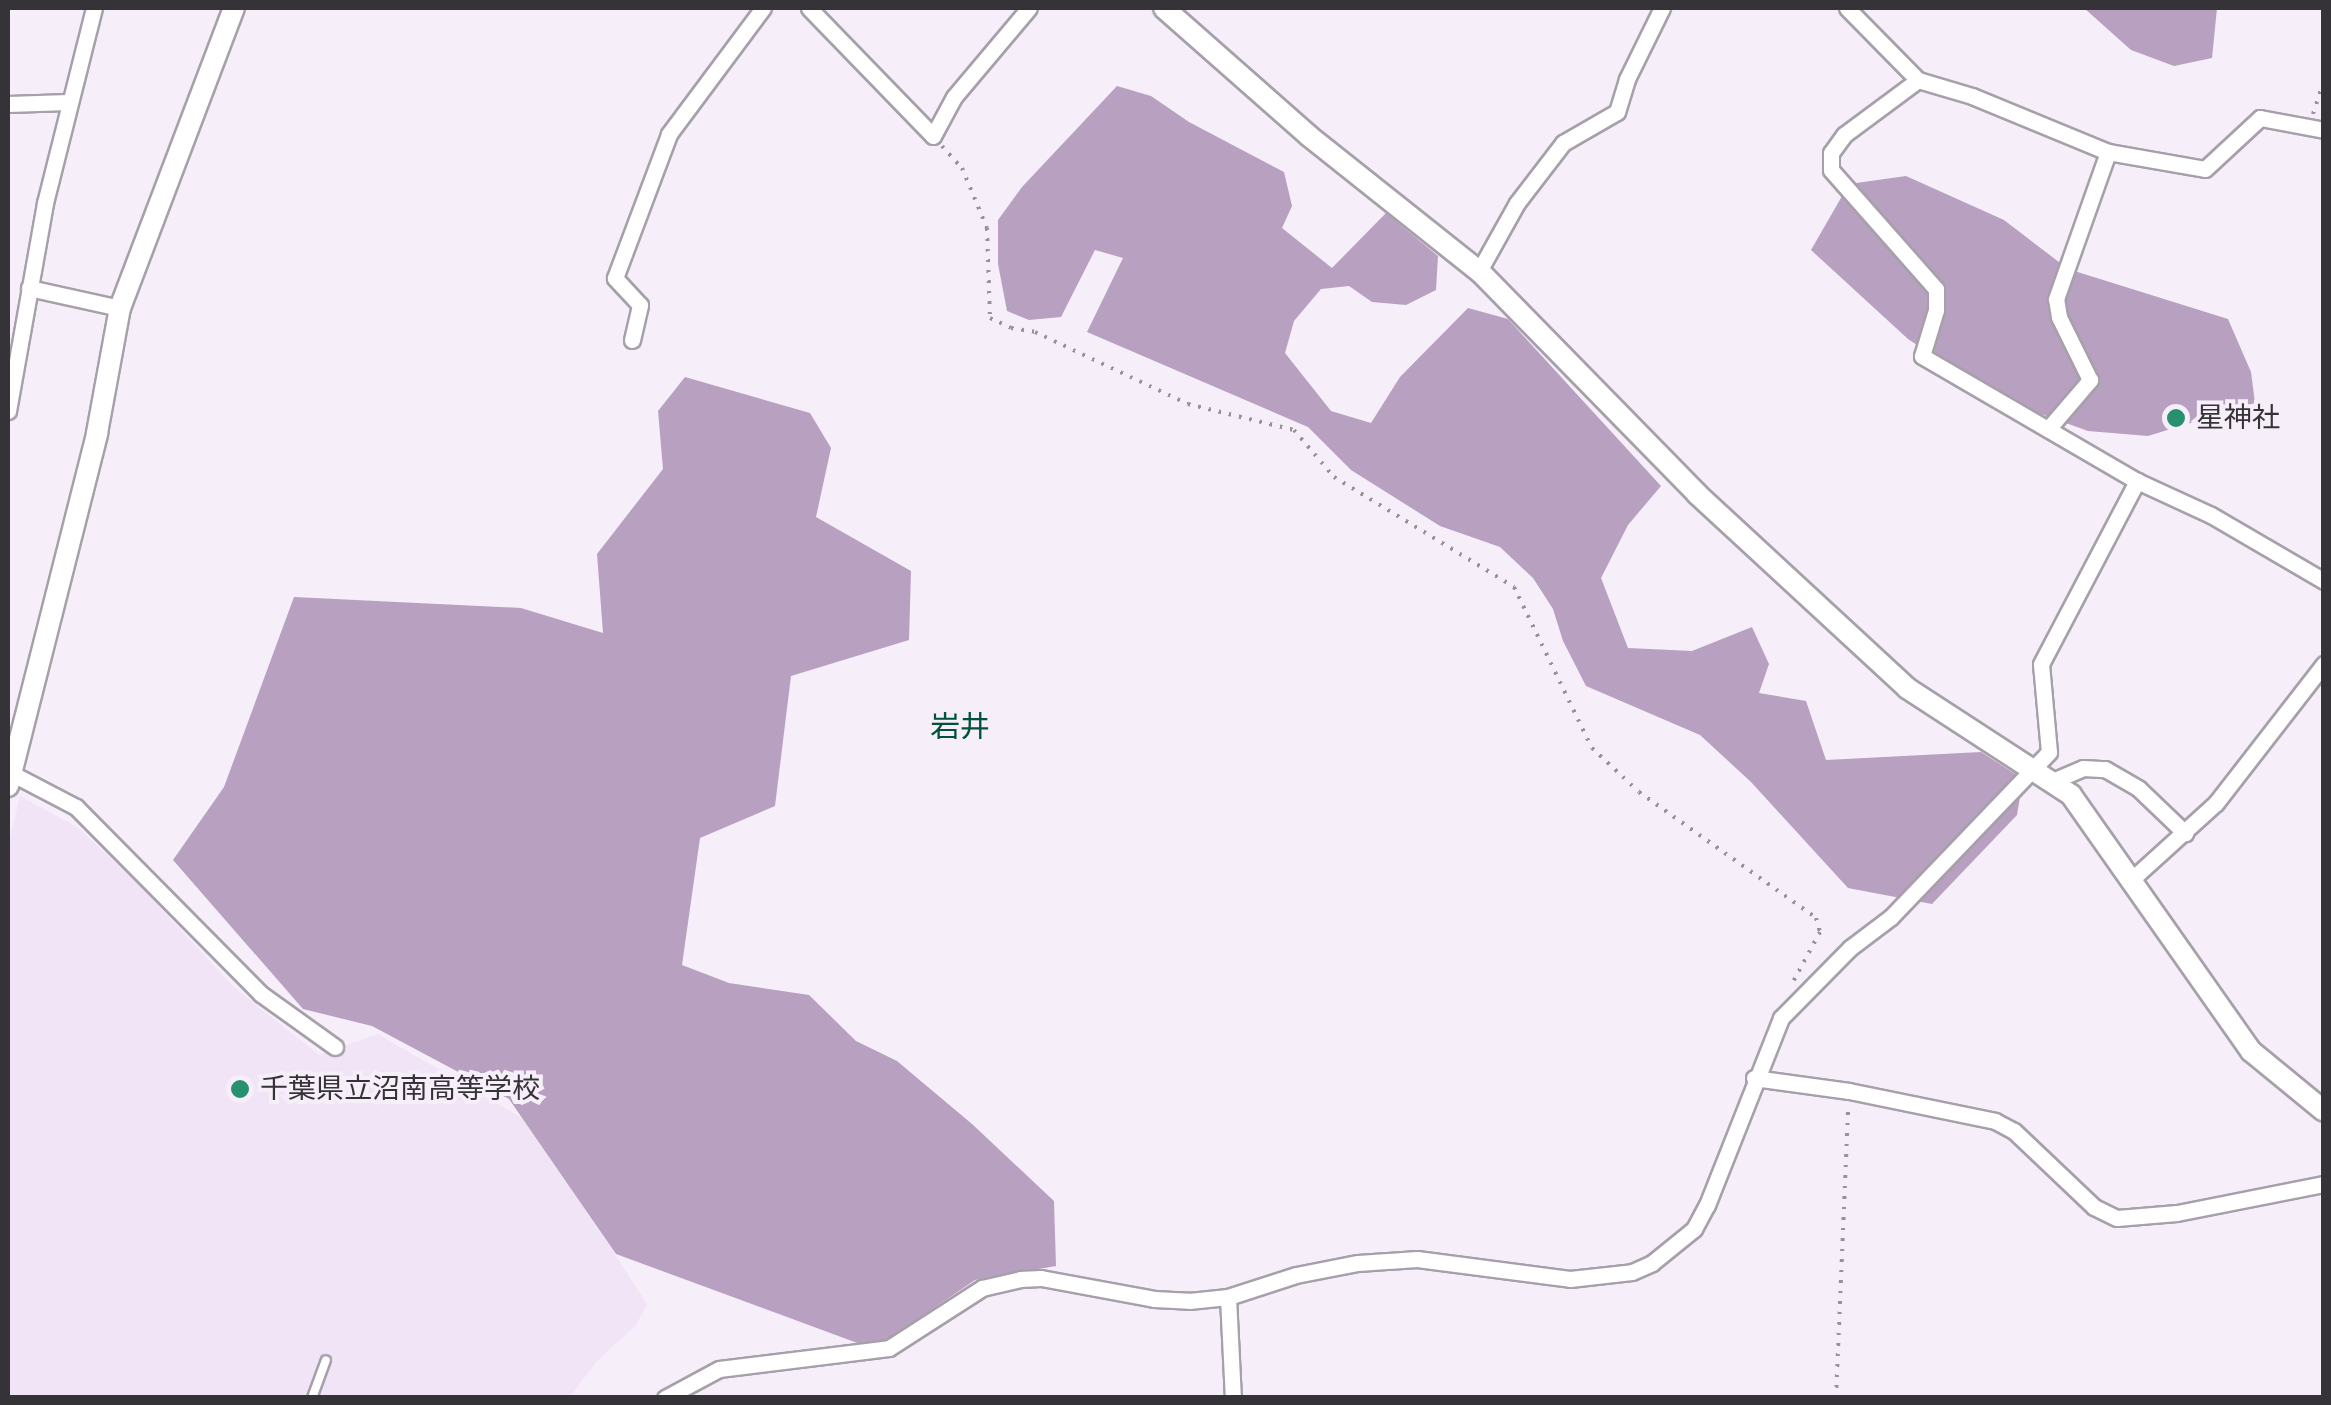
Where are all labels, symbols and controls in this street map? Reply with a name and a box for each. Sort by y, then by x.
place label: 星神社 [2196,401,2280,435]
marker: 星神社 [2165,407,2187,429]
district label: 岩井 [930,710,990,746]
place label: 千葉県立沼南高等学校 [260,1072,540,1106]
marker: 千葉県立沼南高等学校 [229,1078,251,1100]

